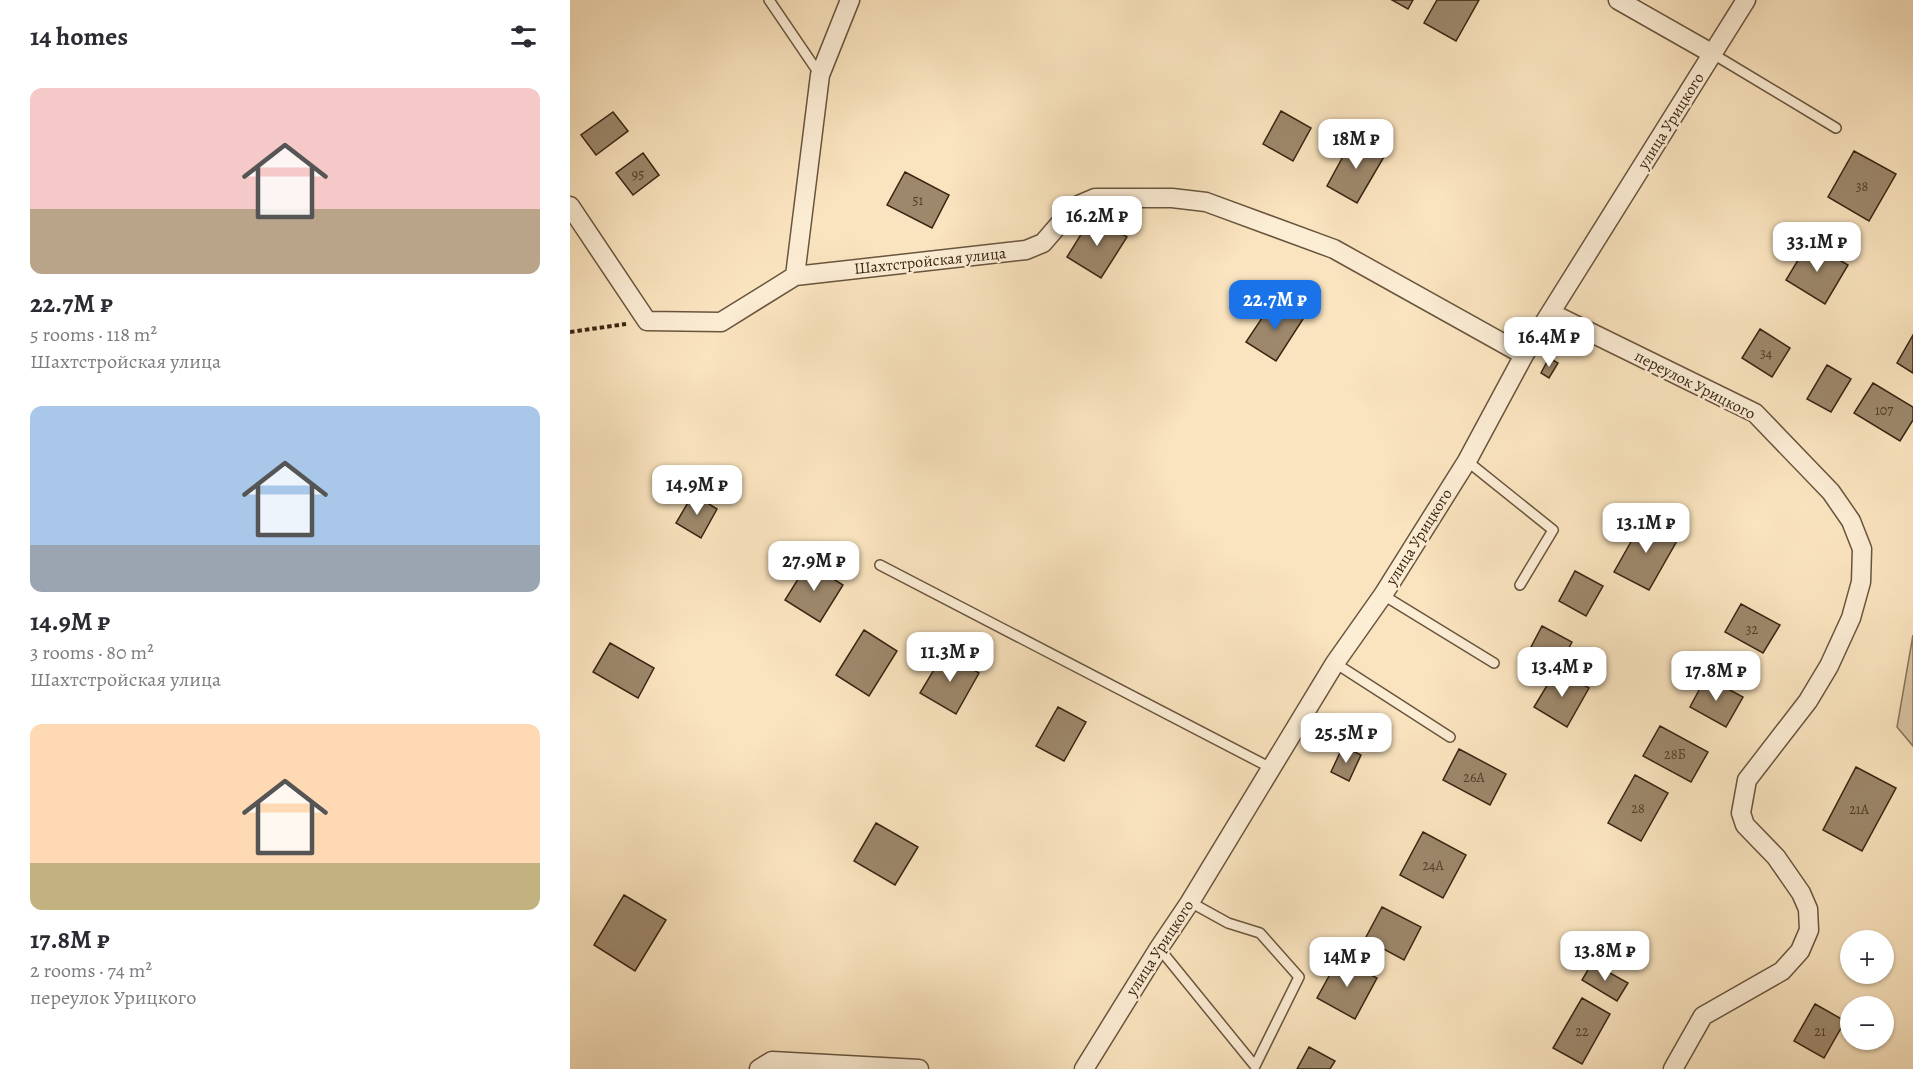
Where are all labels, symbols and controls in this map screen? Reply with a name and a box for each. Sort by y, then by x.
text: 14 homes [30,19,128,54]
icon: filters [507,20,540,53]
street label: улица Урицкого [1632,68,1710,174]
pin: 18M ₽ [1314,119,1398,170]
text: 18M ₽ [1332,125,1380,152]
icon: home [231,127,339,235]
house number: 95 [632,165,644,184]
house number: 38 [1856,177,1869,196]
house number: 51 [913,191,924,210]
pin: 16.2M ₽ [1042,196,1152,247]
text: 16.2M ₽ [1066,202,1128,229]
pin: 33.1M ₽ [1762,222,1872,273]
text: 33.1M ₽ [1787,228,1847,255]
street label: Шахтстройская улица [853,242,1008,280]
pin: 22.7M ₽ [1220,280,1330,331]
text: 22.7M ₽ [30,286,113,321]
text: 22.7M ₽ [1243,286,1307,313]
pin: 16.4M ₽ [1494,317,1604,368]
text: 5 rooms · 118 m² [30,321,157,348]
text: 16.4M ₽ [1518,323,1580,350]
house number: 34 [1760,344,1772,363]
street label: переулок Урицкого [1631,345,1759,425]
text: Шахтстройская улица [30,348,221,375]
house number: 107 [1875,401,1893,420]
icon: home [231,445,339,553]
pin: 14.9M ₽ [642,465,752,516]
text: 14.9M ₽ [666,471,728,498]
street label: улица Урицкого [1380,484,1458,590]
pin: 13.1M ₽ [1591,503,1701,554]
text: 13.1M ₽ [1617,509,1675,536]
pin: 27.9M ₽ [759,541,869,592]
text: 27.9M ₽ [782,547,846,574]
text: 14.9M ₽ [30,604,110,639]
house number: 32 [1746,620,1759,639]
pin: 11.3M ₽ [895,632,1005,683]
text: 11.3M ₽ [921,638,979,665]
text: 3 rooms · 80 m² [30,639,154,666]
pin: 13.4M ₽ [1507,647,1617,698]
pin: 17.8M ₽ [1661,651,1771,702]
text: 13.4M ₽ [1531,653,1593,680]
text: 17.8M ₽ [1685,657,1747,684]
text: Шахтстройская улица [30,666,221,693]
pin: 25.5M ₽ [1291,713,1401,764]
text: 25.5M ₽ [1315,719,1377,746]
house number: 28Б [1664,745,1686,764]
icon: home [231,763,339,871]
house number: 26А [1463,768,1485,787]
house number: 28 [1631,799,1645,818]
house number: 21А [1849,800,1870,819]
house number: 24А [1422,856,1444,875]
street label: улица Урицкого [1120,896,1199,1001]
text: 17.8M ₽ [30,922,110,957]
map controls [1840,930,1894,1050]
button: + [1840,930,1894,984]
pin: 13.8M ₽ [1550,931,1660,982]
pin: 14M ₽ [1305,937,1389,988]
text: 13.8M ₽ [1574,937,1636,964]
text: 14M ₽ [1323,943,1371,970]
text: 2 rooms · 74 m² [30,957,152,984]
text: переулок Урицкого [30,984,196,1011]
button: − [1840,996,1894,1050]
house number: 22 [1575,1022,1589,1041]
house number: 21 [1814,1022,1826,1041]

